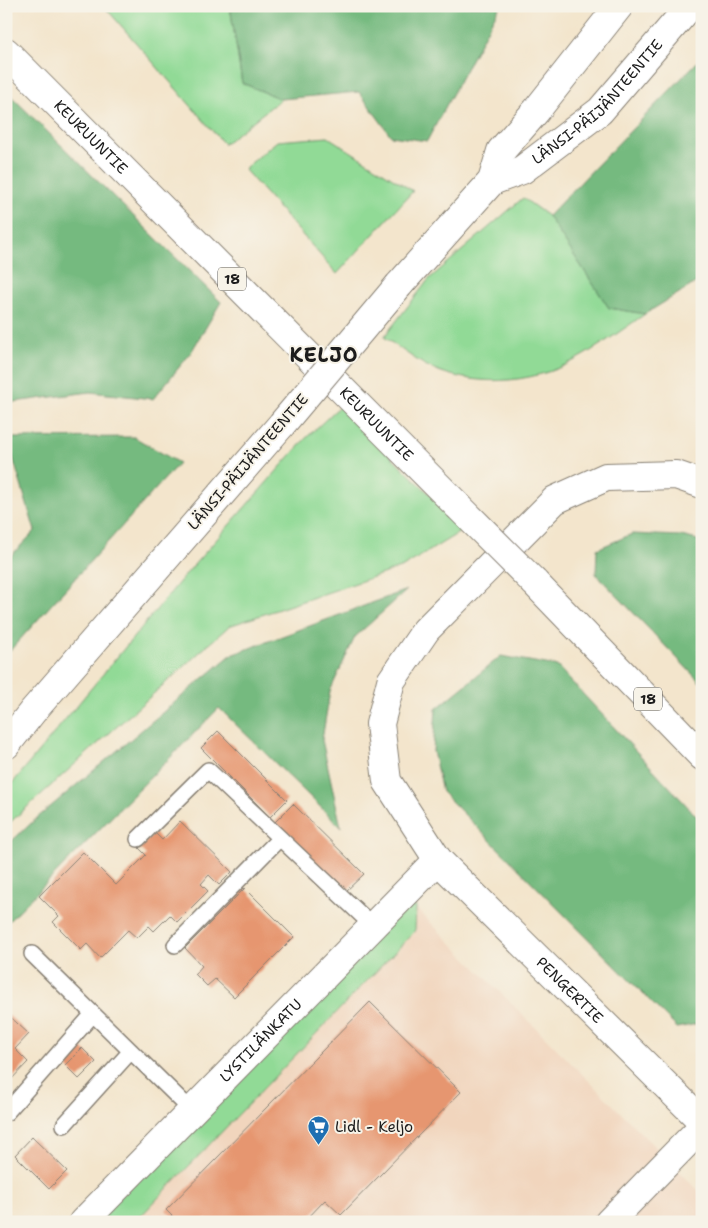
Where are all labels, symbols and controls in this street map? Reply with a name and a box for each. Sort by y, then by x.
street label: LÄNSI-PÄIJÄNTEENTIE [528,35,667,169]
street label: KEURUUNTIE [49,96,132,178]
road number: 18 [218,268,246,290]
district label: KELJO [289,342,359,368]
street label: KEURUUNTIE [335,383,418,465]
street label: LÄNSI-PÄIJÄNTEENTIE [183,390,313,534]
road number: 18 [634,688,662,711]
street label: PENGERTIE [532,952,607,1028]
street label: LYSTILÄNKATU [215,995,306,1087]
supermarket icon: Lidl - Keljo [307,1115,331,1146]
place label: Lidl - Keljo [335,1117,413,1137]

